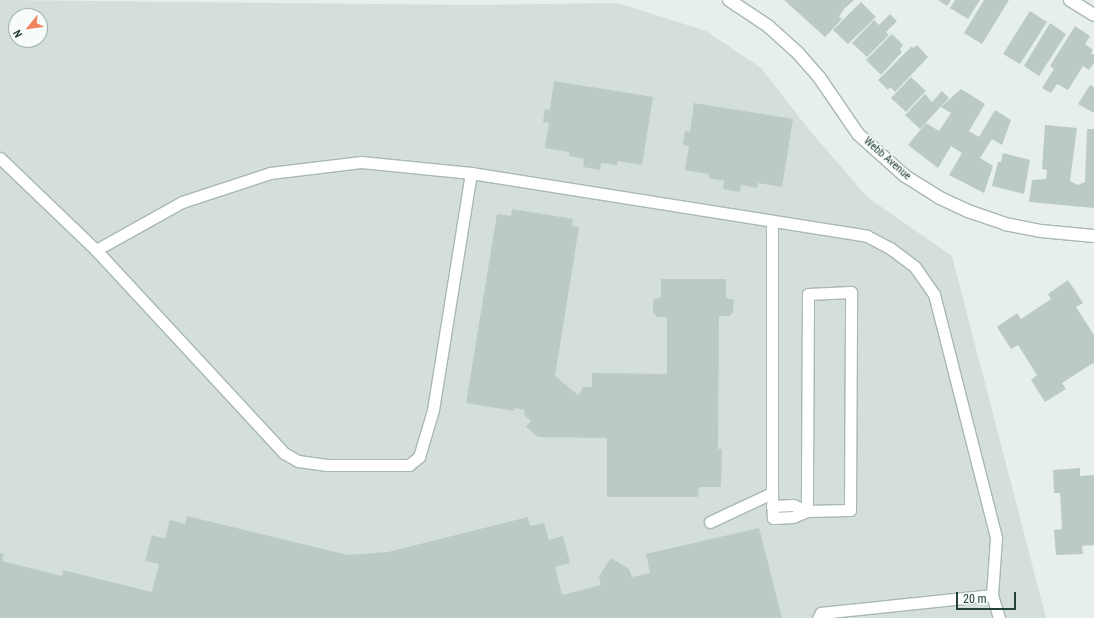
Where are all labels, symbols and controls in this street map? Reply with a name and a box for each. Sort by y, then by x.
north arrow [8,8,48,48]
text: N [11,27,25,40]
street label: Webb Avenue [861,135,913,183]
scale bar [958,584,1018,610]
text: 20 m [963,592,987,606]

